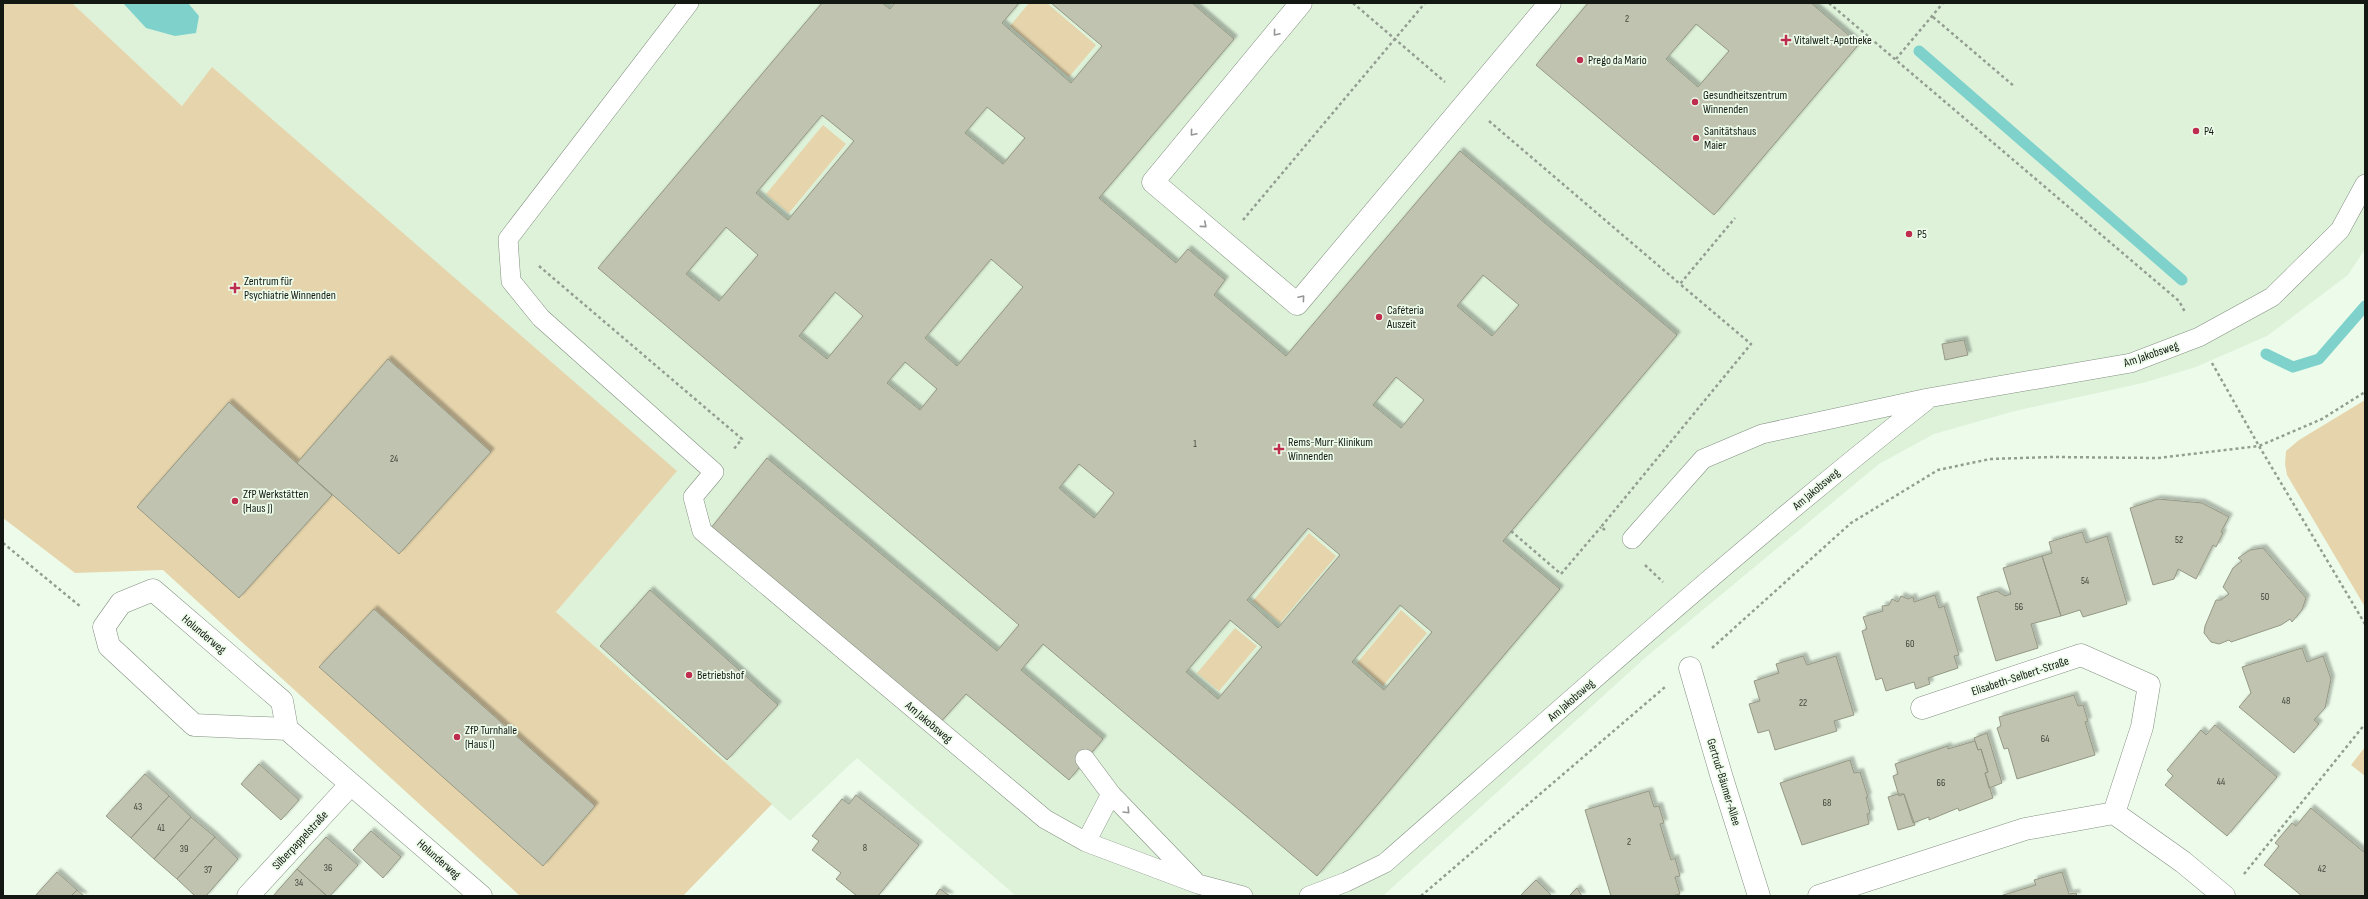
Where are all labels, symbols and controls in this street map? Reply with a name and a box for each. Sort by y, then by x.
house number: 2 [1625,13,1629,25]
one-way arrow [1273,28,1280,36]
place label: Vitalwelt-Apotheke [1794,33,1872,48]
marker: Vitalwelt-Apotheke [1781,35,1791,45]
place label: Prego da Mario [1588,53,1647,68]
marker: Prego da Mario [1575,55,1585,65]
place label: Gesundheitszentrum Winnenden [1703,88,1788,117]
marker: Gesundheitszentrum Winnenden [1690,97,1700,107]
place label: Sanitätshaus Maier [1704,124,1756,153]
place label: P4 [2204,124,2214,139]
marker: P4 [2191,126,2201,136]
one-way arrow [1191,129,1198,136]
marker: Sanitätshaus Maier [1691,133,1701,143]
one-way arrow [1199,220,1207,227]
place label: P5 [1917,227,1927,242]
marker: P5 [1904,229,1914,239]
place label: Zentrum für Psychiatrie Winnenden [244,274,336,303]
marker: Zentrum für Psychiatrie Winnenden [229,282,241,294]
one-way arrow [1298,295,1305,302]
place label: Caféteria Auszeit [1386,303,1424,332]
marker: Caféteria Auszeit [1374,312,1384,322]
street label: Am Jakobsweg [2121,338,2181,371]
place label: Rems-Murr-Klinikum Winnenden [1288,435,1373,464]
house number: 1 [1193,438,1197,450]
marker: Rems-Murr-Klinikum Winnenden [1273,443,1285,455]
house number: 24 [390,453,398,465]
street label: Am Jakobsweg [1789,465,1843,514]
place label: ZfP Werkstätten (Haus J) [243,487,308,516]
marker: ZfP Werkstätten (Haus J) [230,496,240,506]
house number: 52 [2175,534,2183,546]
house number: 54 [2081,575,2089,587]
house number: 50 [2261,591,2269,603]
house number: 56 [2015,601,2023,613]
street label: Holunderweg [178,612,229,657]
house number: 60 [1906,638,1914,650]
street label: Elisabeth-Selbert-Straße [1970,654,2071,699]
place label: Betriebshof [697,668,745,683]
marker: Betriebshof [684,670,694,680]
street label: Am Jakobsweg [1544,676,1598,725]
house number: 48 [2282,695,2290,707]
house number: 22 [1799,697,1807,709]
street label: Am Jakobsweg [901,698,956,747]
place label: ZfP Turnhalle (Haus I) [465,723,517,752]
marker: ZfP Turnhalle (Haus I) [452,732,462,742]
house number: 64 [2041,733,2049,745]
street label: Gertrud-Bäumer-Allee [1703,737,1744,828]
house number: 44 [2217,776,2225,788]
house number: 66 [1937,777,1945,789]
house number: 68 [1823,797,1831,809]
house number: 43 [134,801,142,813]
one-way arrow [1122,806,1130,814]
street label: Silberpappelstraße [269,808,332,873]
house number: 41 [157,822,165,834]
street label: Holunderweg [414,836,464,883]
house number: 2 [1627,836,1631,848]
house number: 8 [863,842,867,854]
house number: 39 [180,843,188,855]
house number: 36 [324,862,332,874]
house number: 42 [2318,863,2326,875]
house number: 37 [204,864,212,876]
house number: 34 [295,877,303,889]

